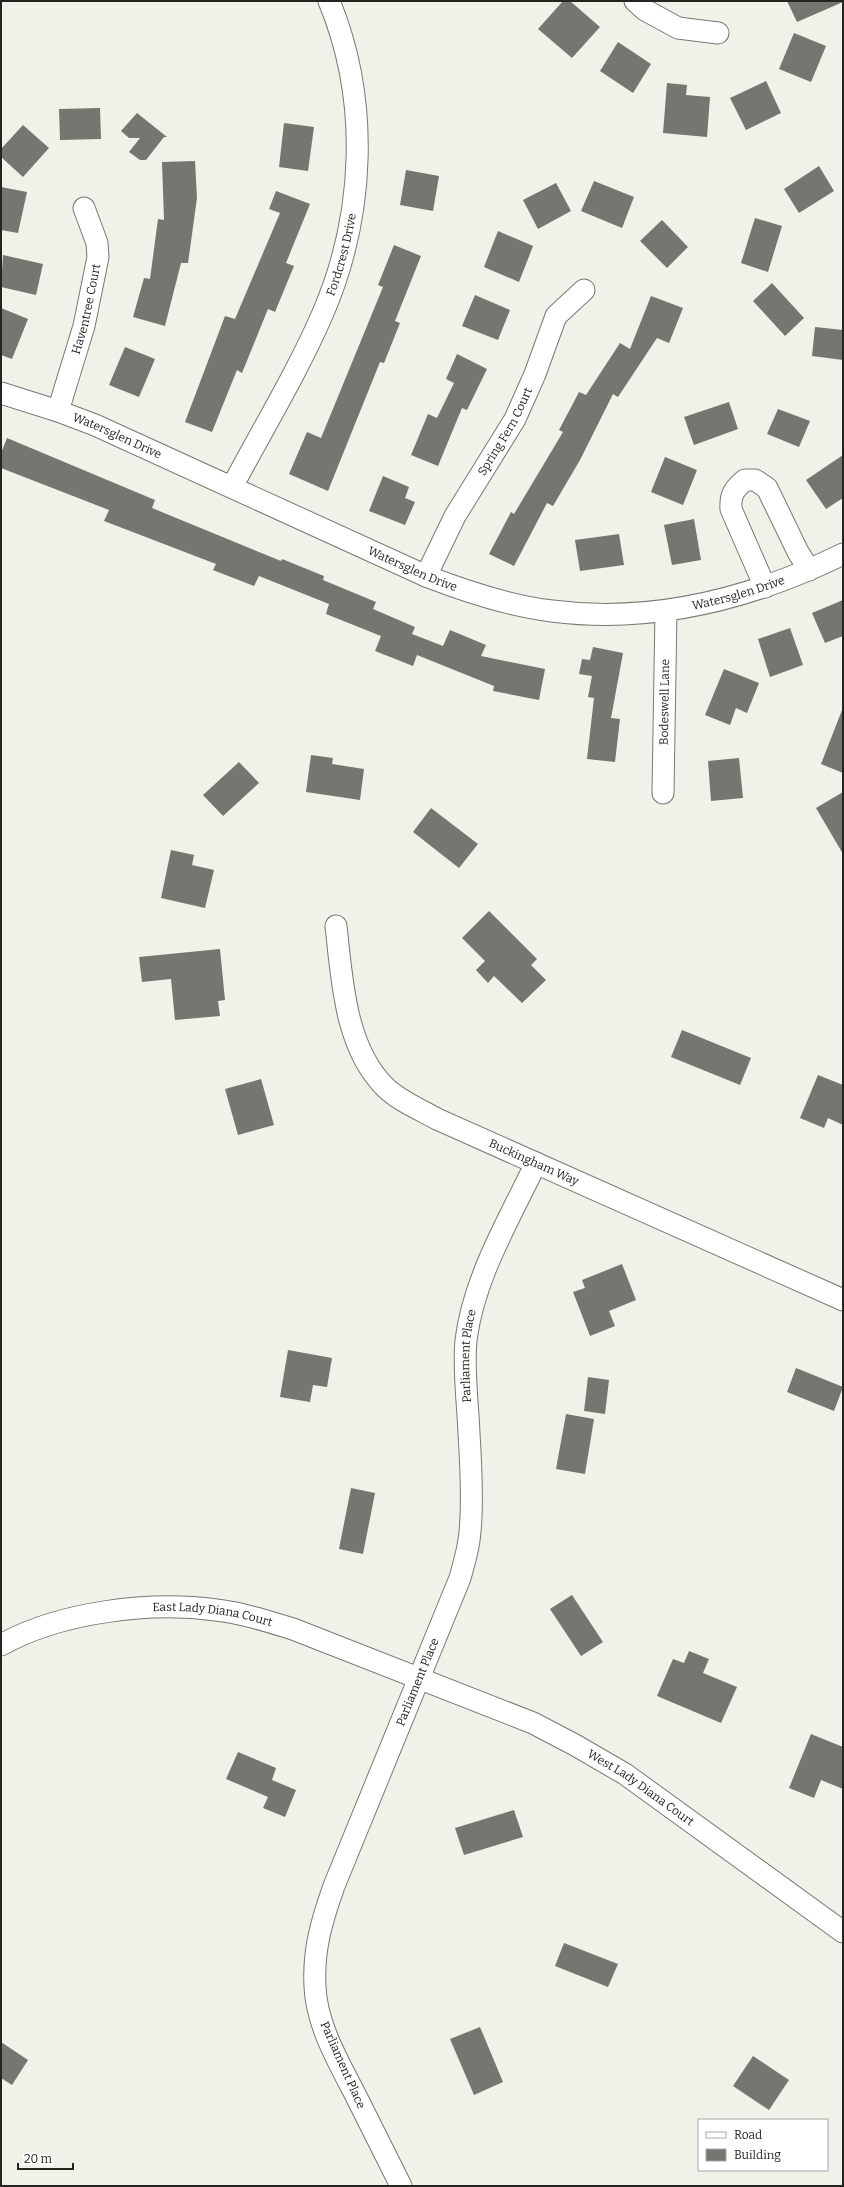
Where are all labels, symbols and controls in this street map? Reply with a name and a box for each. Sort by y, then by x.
street label: Fordcrest Drive [324,212,359,298]
street label: Haventree Court [69,262,104,356]
street label: Spring Fern Court [475,385,535,478]
street label: Watersglen Drive [71,410,164,461]
street label: Watersglen Drive [366,543,459,594]
street label: Watersglen Drive [691,573,787,613]
street label: Bodeswell Lane [657,659,672,745]
street label: Buckingham Way [487,1136,582,1189]
street label: Parliament Place [458,1308,479,1403]
street label: East Lady Diana Court [152,1600,275,1630]
street label: Parliament Place [393,1636,442,1728]
street label: West Lady Diana Court [585,1747,697,1829]
street label: Parliament Place [318,2019,368,2111]
legend [698,2119,828,2171]
text: Road [734,2128,762,2142]
scale bar [18,2145,73,2171]
text: Building [734,2148,781,2162]
text: 20 m [24,2152,53,2166]

